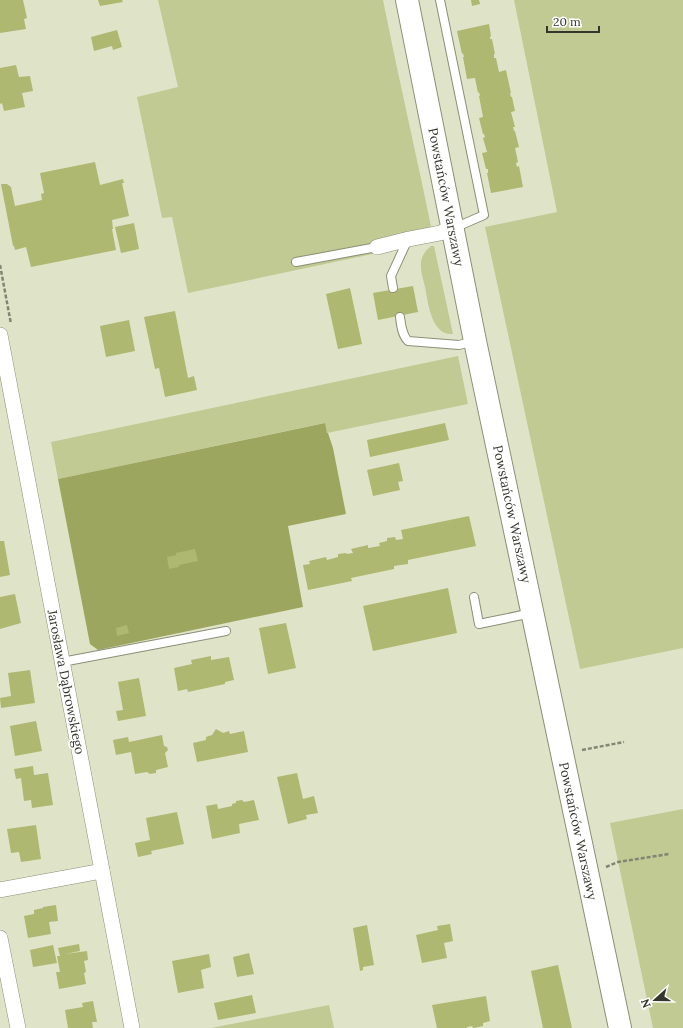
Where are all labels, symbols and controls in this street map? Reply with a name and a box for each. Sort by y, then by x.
scale bar [547,8,599,34]
text: 20 m [553,14,581,29]
street label: Powstańców Warszawy [424,126,468,268]
street label: Powstańców Warszawy [489,443,535,585]
street label: Jarosława Dąbrowskiego [43,607,88,756]
street label: Powstańców Warszawy [555,760,601,902]
north arrow [635,980,675,1020]
text: N [637,997,654,1010]

